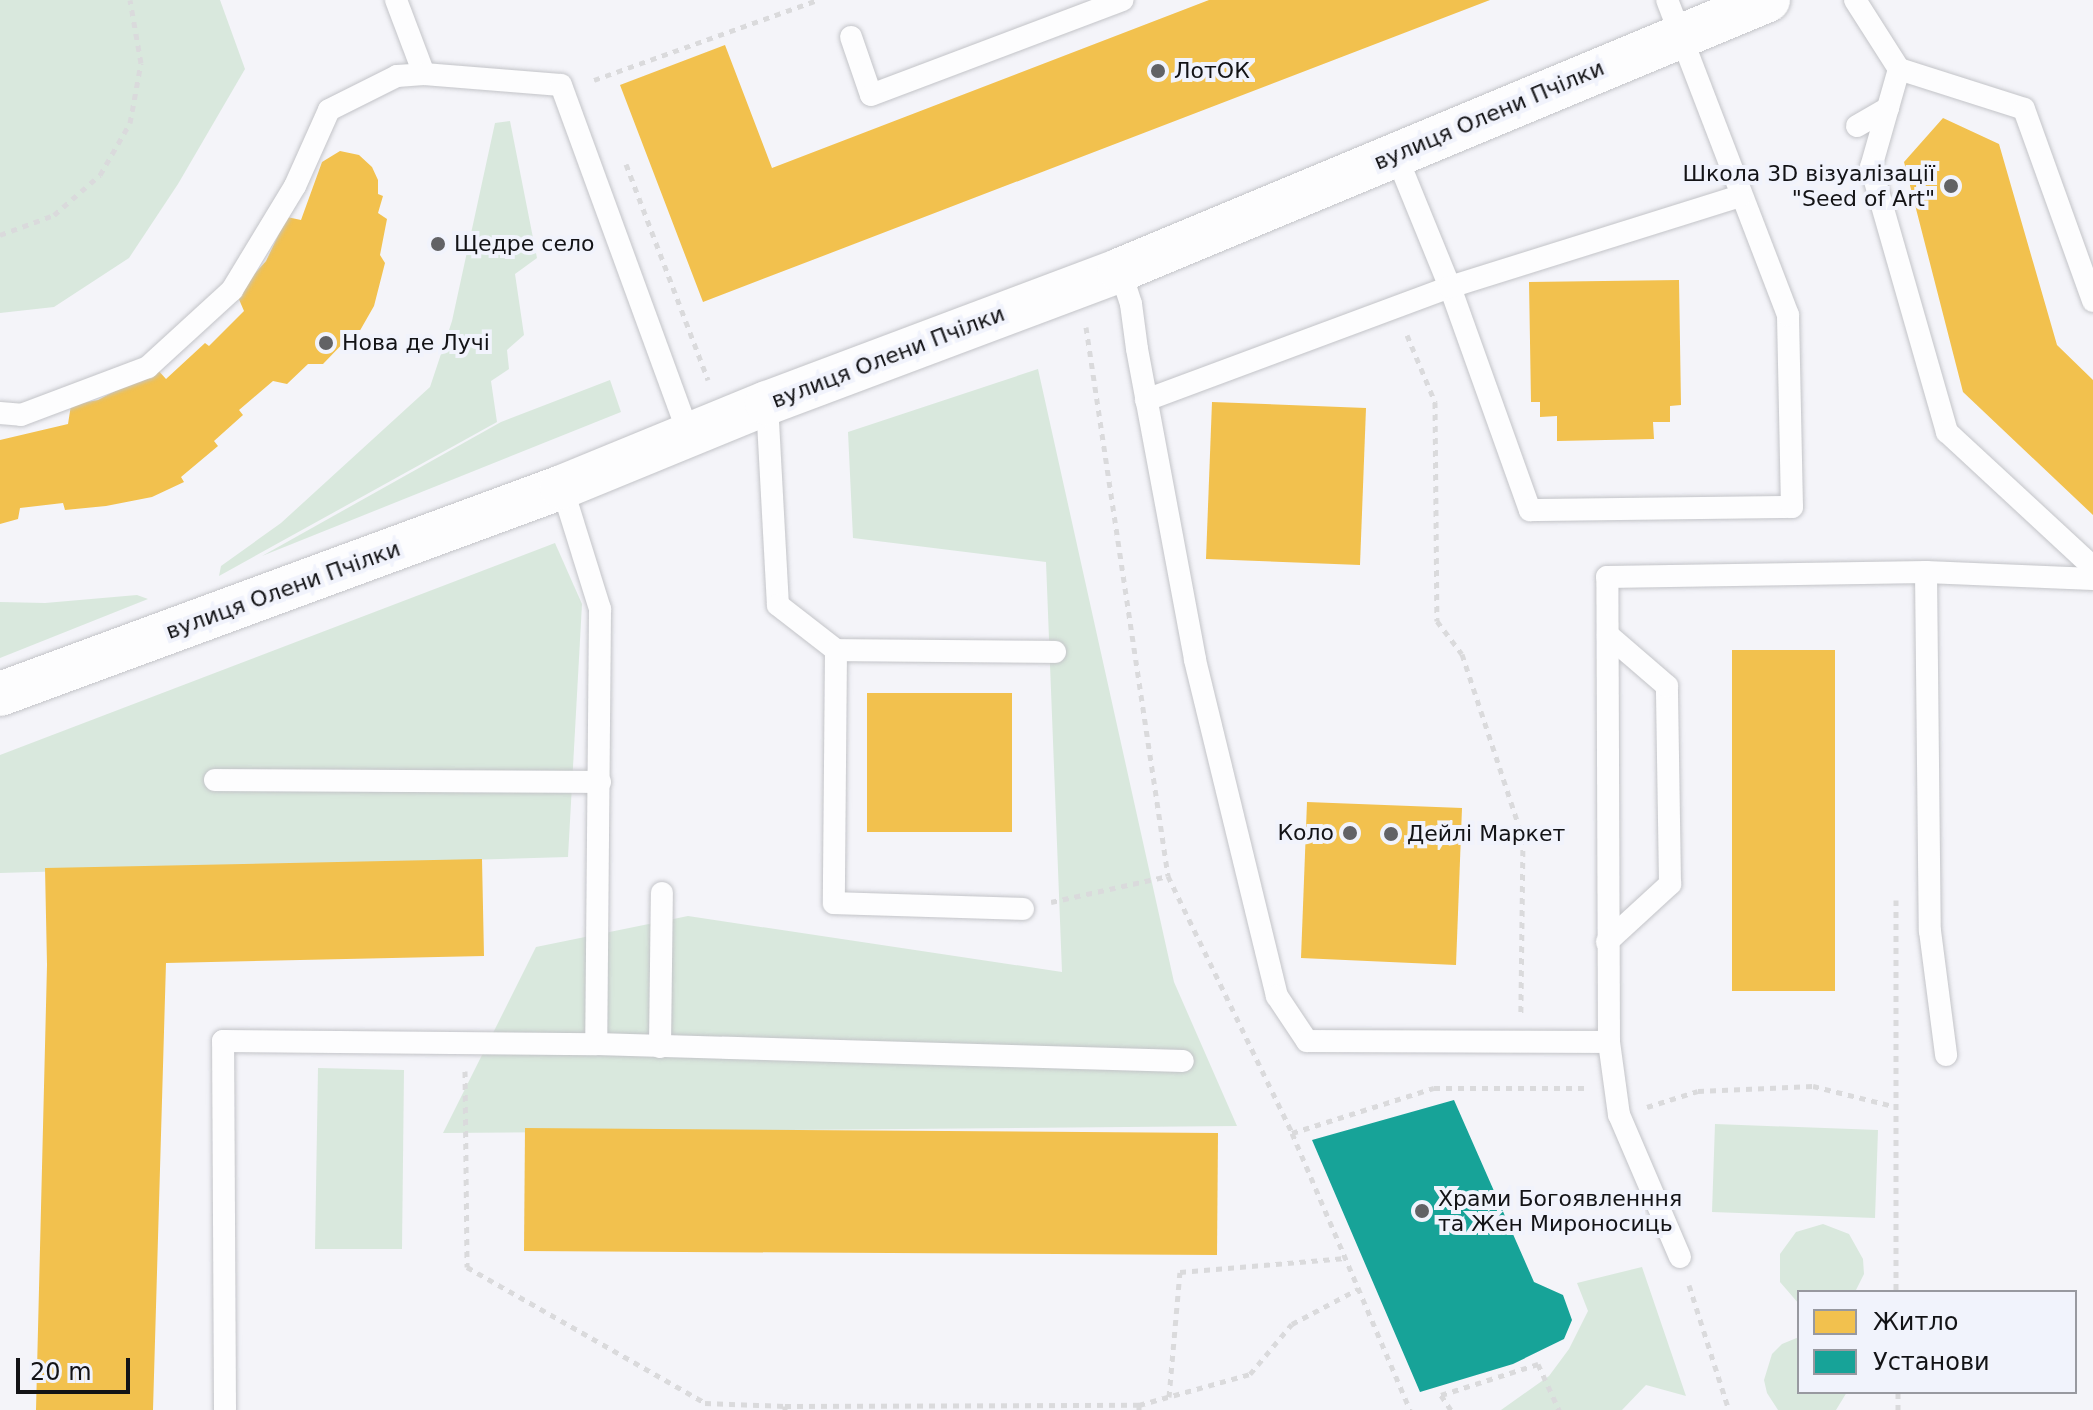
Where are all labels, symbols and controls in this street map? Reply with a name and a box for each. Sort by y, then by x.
street label: вулиця Олени Пчілки [1370,55,1608,175]
place label: ЛотОК [1174,58,1250,84]
marker: ЛотОК [1149,62,1167,80]
place label: Школа 3D візуалізації "Seed of Art" [1682,160,1935,212]
marker: Школа 3D візуалізації "Seed of Art" [1942,177,1960,195]
place label: Щедре село [454,231,594,257]
marker: Щедре село [429,235,447,253]
street label: вулиця Олени Пчілки [768,300,1008,414]
place label: Нова де Лучі [342,330,490,356]
marker: Нова де Лучі [317,334,335,352]
street label: вулиця Олени Пчілки [162,535,404,645]
place label: Коло [1277,820,1334,846]
place label: Дейлі Маркет [1407,821,1565,847]
marker: Коло [1341,824,1359,842]
marker: Дейлі Маркет [1382,825,1400,843]
place label: Храми Богоявленння та Жен Мироносиць [1438,1185,1682,1236]
marker: Храми Богоявленння та Жен Мироносиць [1413,1202,1431,1220]
legend [1797,1290,2077,1394]
text: Житло [1873,1308,1958,1336]
scale bar [20,1342,134,1392]
text: Установи [1873,1348,1990,1376]
text: 20 m [30,1358,92,1386]

